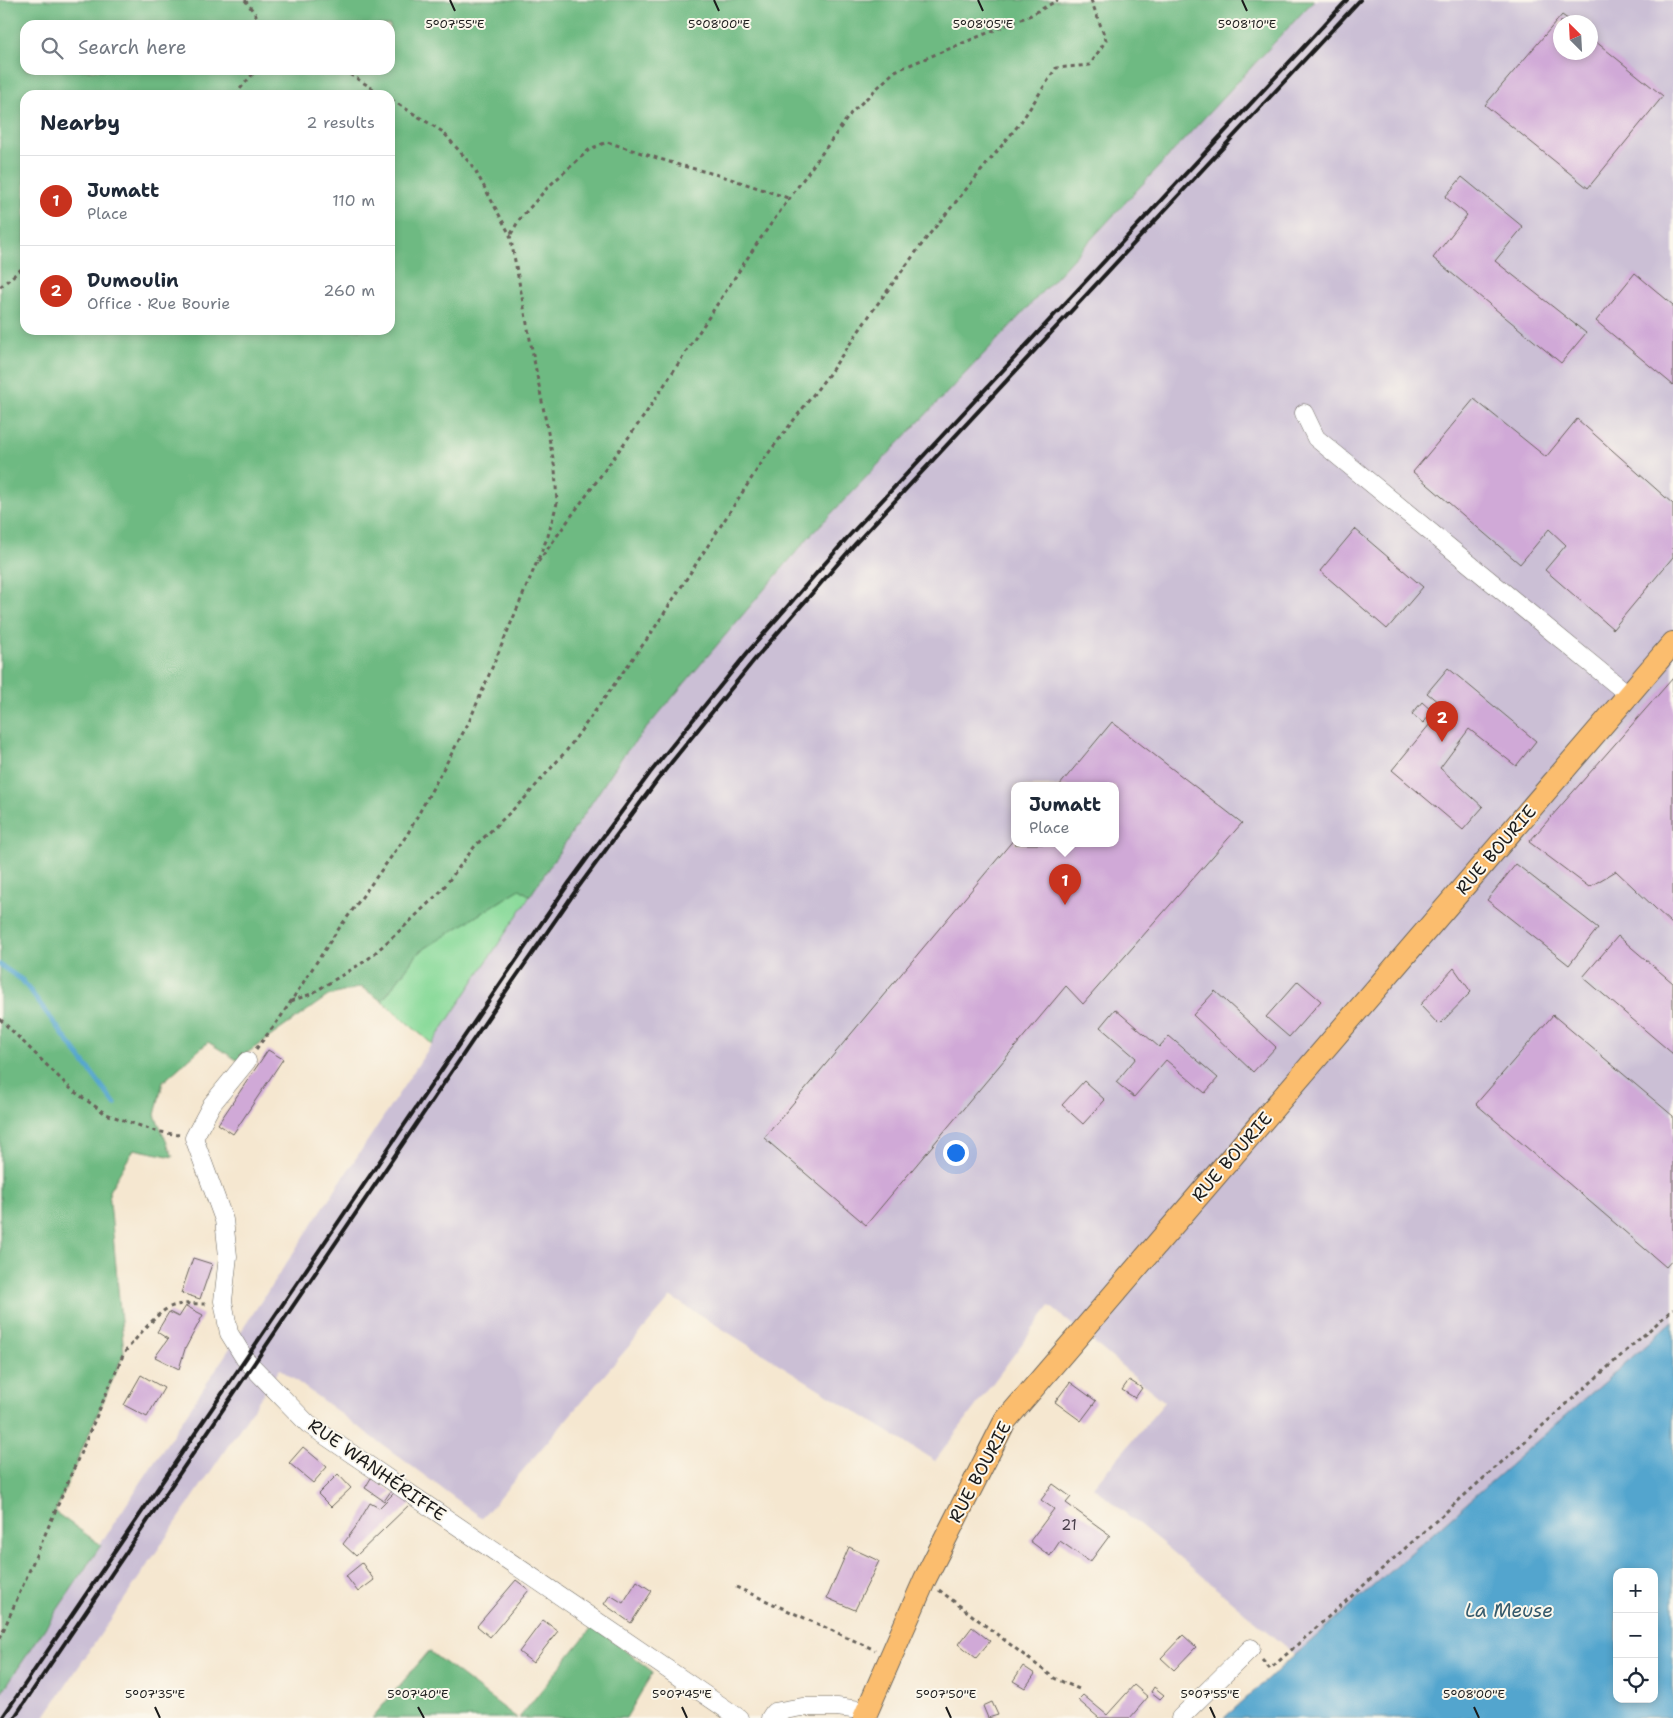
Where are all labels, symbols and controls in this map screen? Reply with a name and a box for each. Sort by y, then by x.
north arrow [1553,15,1598,60]
text: 5°07'55"E [425,16,485,32]
text: 5°08'00"E [688,16,750,32]
text: 5°08'05"E [953,16,1013,32]
text: 5°08'10"E [1218,16,1276,32]
search box [20,20,395,75]
icon: search [38,34,66,62]
text: Search here [78,35,187,60]
text: Nearby [40,109,120,137]
text: 2 results [306,112,375,133]
text: Jumatt [87,178,159,203]
text: 1 [52,190,60,211]
text: 110 m [332,190,375,211]
text: Place [87,203,128,224]
text: Dumoulin [87,268,179,293]
text: 2 [50,280,62,301]
text: 260 m [323,280,375,301]
text: Office · Rue Bourie [87,293,230,314]
pin: 2 [1426,701,1458,742]
popup [1011,782,1119,847]
text: Jumatt [1029,792,1101,817]
street label: RUE BOURIE [1450,800,1542,900]
text: Place [1029,817,1070,838]
pin: 1 [1049,864,1081,905]
street label: RUE BOURIE [1186,1107,1278,1207]
your location [943,1140,969,1166]
street label: RUE WANHÉRIFFE [303,1413,451,1527]
street label: RUE BOURIE [943,1417,1017,1527]
house number: 21 [1061,1515,1077,1535]
map controls [1613,1568,1658,1703]
button: + [1613,1568,1658,1613]
water label: La Meuse [1465,1598,1553,1623]
button: − [1613,1613,1658,1658]
button: locate [1613,1658,1658,1703]
text: 5°07'35"E [125,1686,185,1702]
text: 5°07'40"E [387,1686,449,1702]
text: 5°07'45"E [652,1686,712,1702]
text: 5°07'50"E [916,1686,976,1702]
text: 5°07'55"E [1180,1686,1240,1702]
text: 5°08'00"E [1443,1686,1505,1702]

